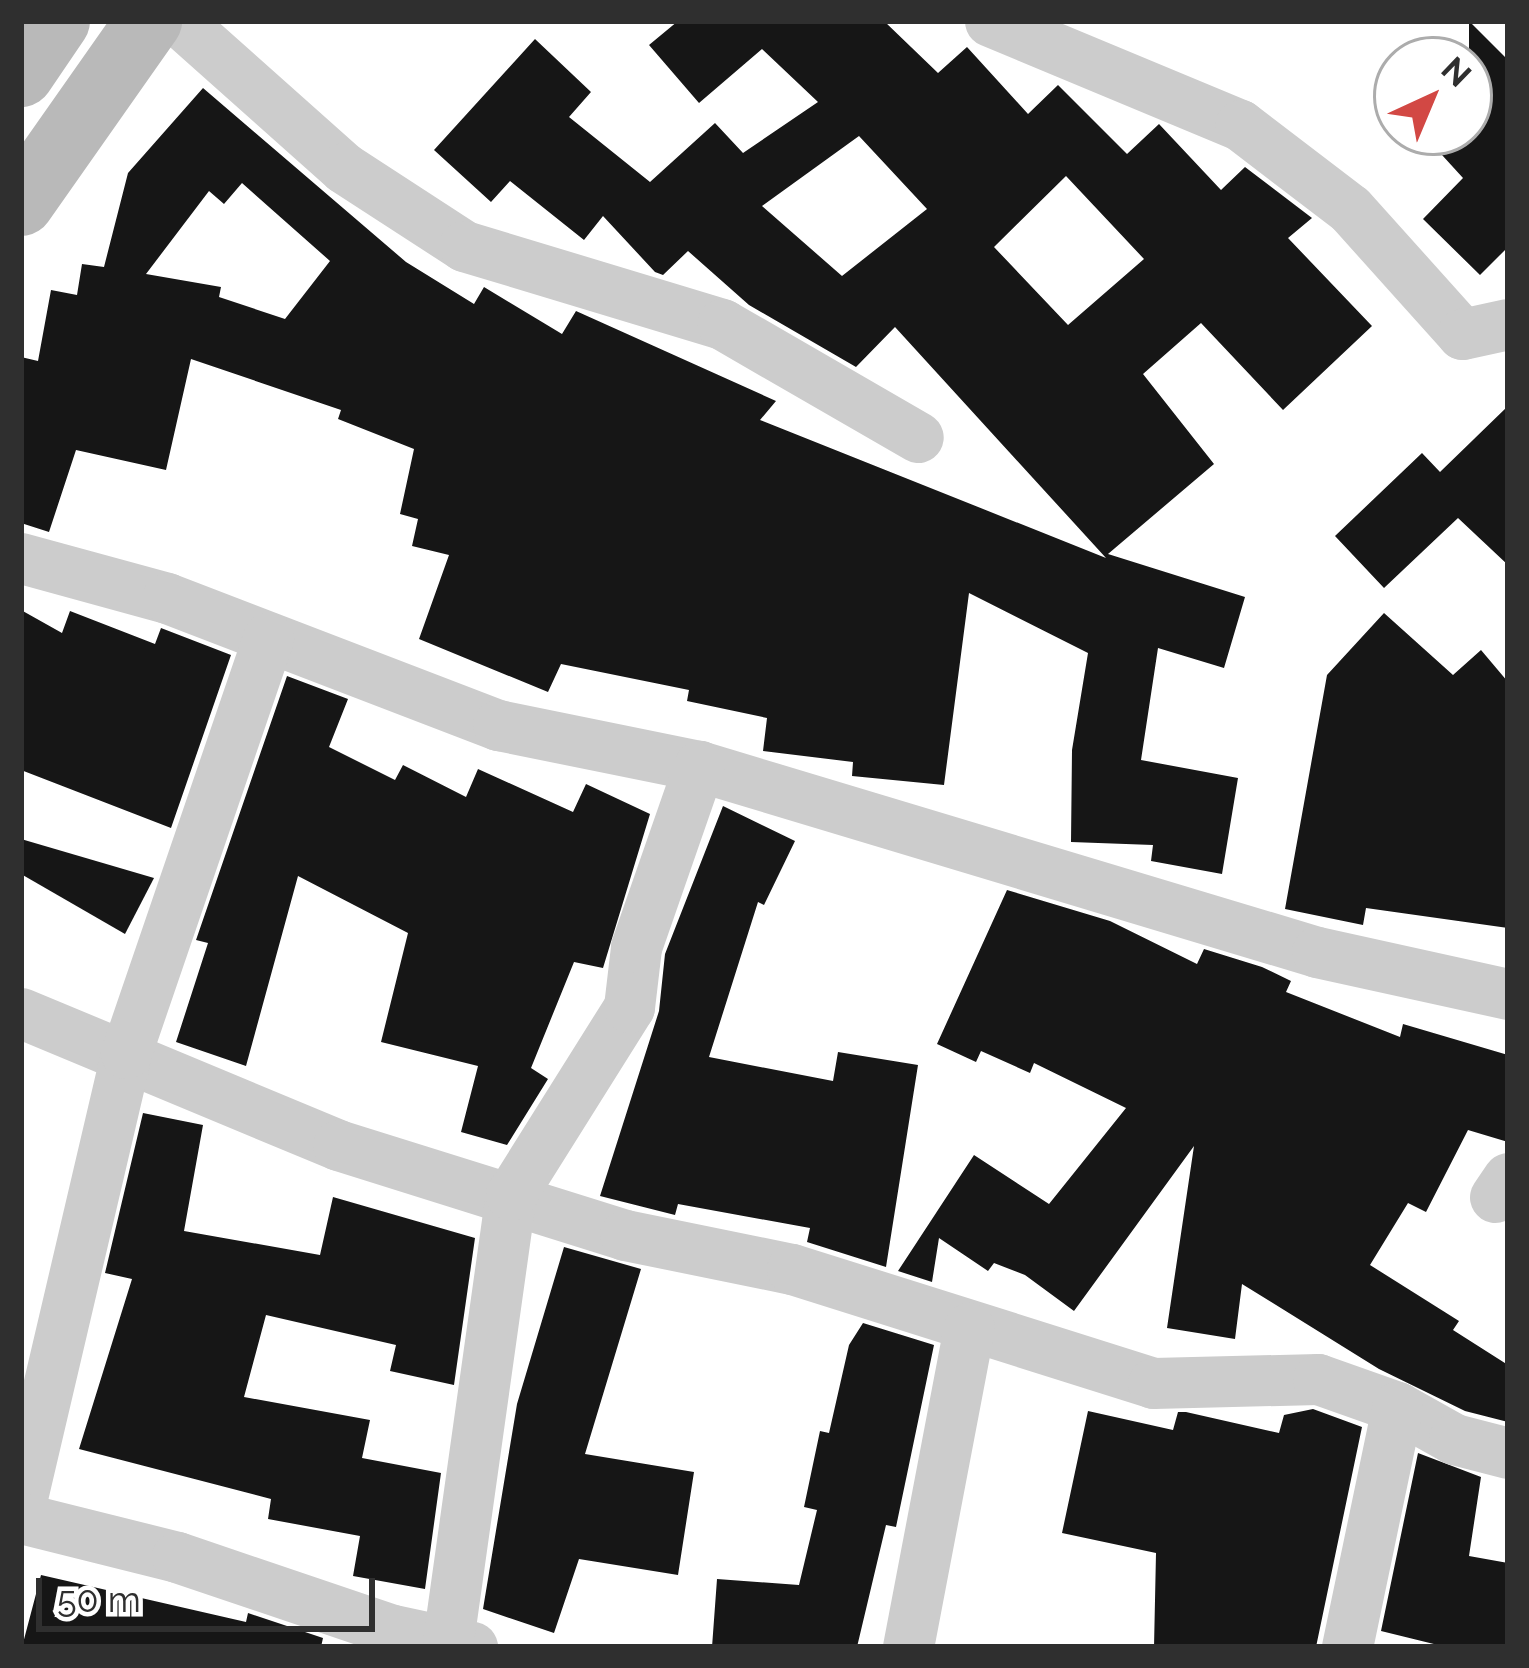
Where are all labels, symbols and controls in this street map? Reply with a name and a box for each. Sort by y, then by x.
north arrow [1373,36,1493,156]
text: N [1434,49,1479,95]
scale bar [42,1554,381,1628]
text: 50 m [57,1578,141,1620]

